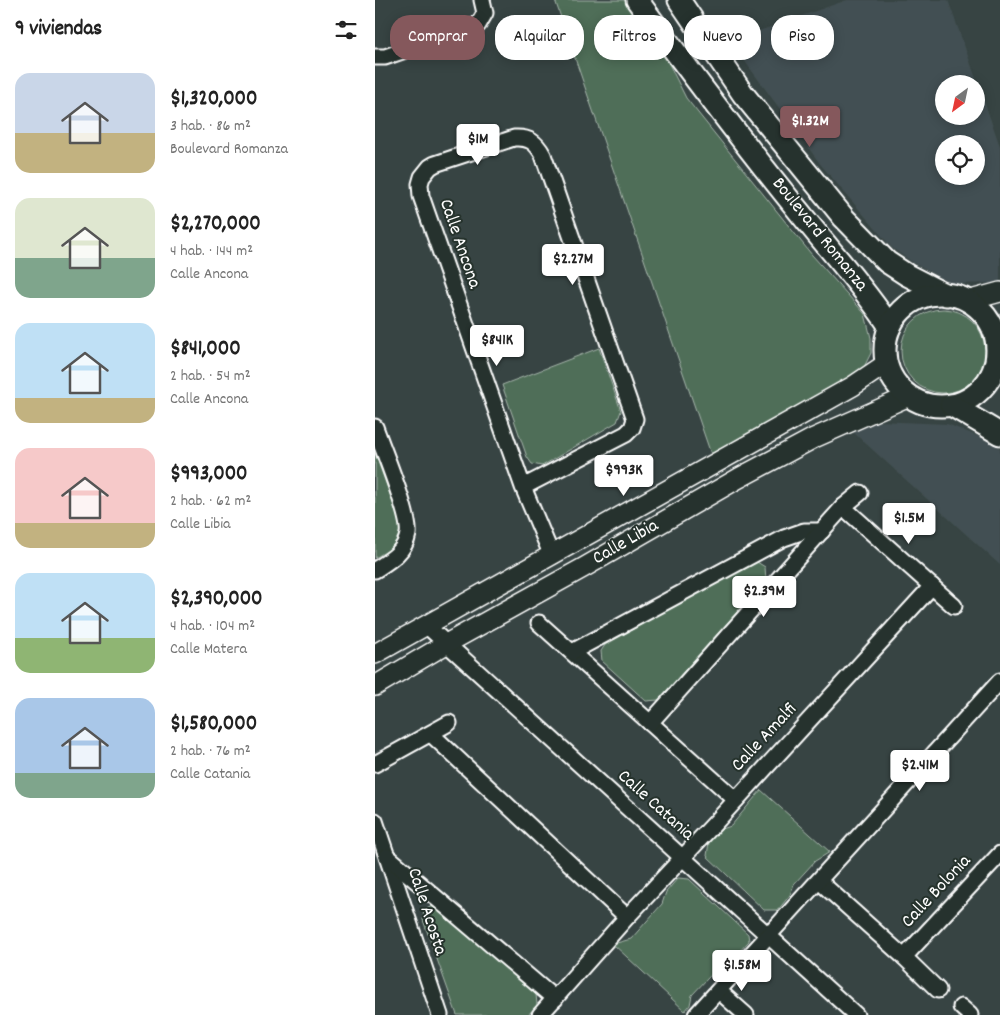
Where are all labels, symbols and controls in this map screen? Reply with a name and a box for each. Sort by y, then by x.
text: 9 viviendas [15,15,102,45]
chip: Comprar [390,15,485,60]
chip: Alquilar [495,15,584,60]
chip: Filtros [594,15,674,60]
chip: Nuevo [684,15,761,60]
chip: Piso [771,15,834,60]
icon: filters [332,16,360,44]
north arrow [935,75,985,125]
map controls [935,75,985,185]
text: $1,320,000 [170,85,258,115]
icon: home [55,93,115,153]
pin: $1.32M [769,106,851,148]
text: $1.32M [791,110,829,133]
text: 3 hab. · 86 m² [170,115,251,138]
pin: $1M [454,124,502,166]
text: $1M [468,128,489,151]
button: locate [935,135,985,185]
text: Boulevard Romanza [170,138,288,161]
street label: Boulevard Romanza [764,172,874,299]
street label: Calle Ancona [431,196,487,293]
text: $2,270,000 [170,210,261,240]
icon: home [55,218,115,278]
text: 4 hab. · 144 m² [170,240,253,263]
pin: $2.27M [532,244,614,286]
text: $2.27M [553,248,593,271]
text: Calle Ancona [170,263,248,286]
pin: $841K [462,324,532,367]
text: $841K [481,329,513,352]
text: $841,000 [170,335,241,365]
icon: home [55,343,115,403]
text: 2 hab. · 54 m² [170,365,251,388]
text: Calle Ancona [170,388,248,411]
pin: $993K [589,454,659,497]
text: $993K [605,459,643,482]
text: $993,000 [170,460,248,490]
icon: home [55,468,115,528]
text: 2 hab. · 62 m² [170,490,251,513]
pin: $1.5M [874,502,944,545]
text: $1.5M [893,507,925,530]
text: Calle Libia [170,513,231,536]
street label: Calle Libia [588,513,665,573]
pin: $2.39M [723,576,805,618]
text: $2.39M [743,580,785,603]
text: $2,390,000 [170,585,263,615]
icon: home [55,593,115,653]
text: 4 hab. · 104 m² [170,615,255,638]
text: Calle Matera [170,638,247,661]
street label: Calle Amalfi [726,697,804,779]
text: $1,580,000 [170,710,257,740]
icon: home [55,718,115,778]
text: 2 hab. · 76 m² [170,740,251,763]
pin: $2.41M [879,750,961,792]
text: $2.41M [901,754,939,777]
text: Calle Catania [170,763,250,786]
street label: Calle Catania [611,764,700,849]
street label: Calle Bolonia [896,848,979,935]
street label: Calle Acosta [399,865,453,960]
pin: $1.58M [701,950,783,992]
text: $1.58M [723,954,761,977]

